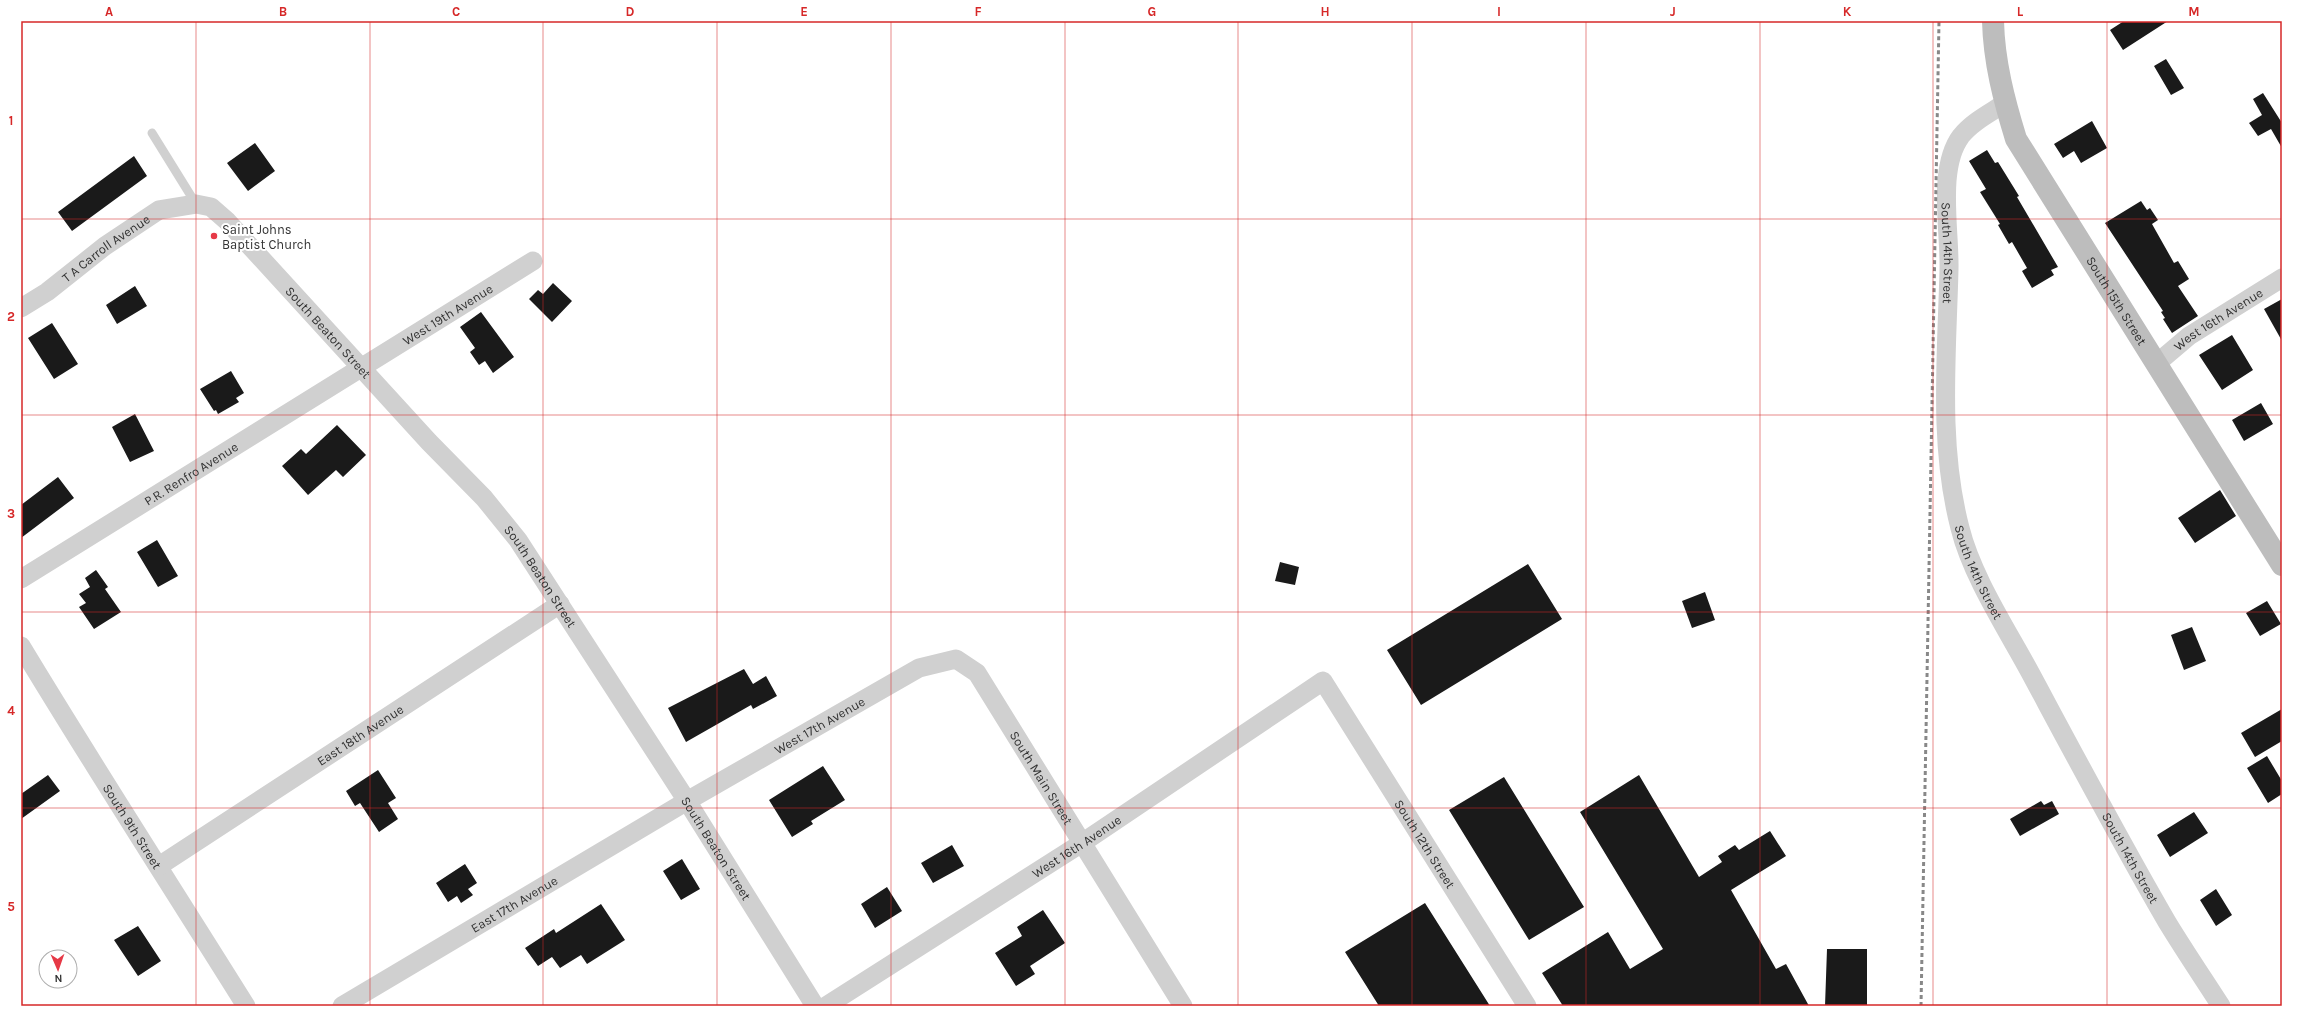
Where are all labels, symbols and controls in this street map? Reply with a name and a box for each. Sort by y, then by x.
text: A [105,4,113,19]
text: B [279,4,287,19]
text: C [452,4,460,19]
text: D [626,4,635,19]
text: E [800,4,808,19]
text: F [974,4,982,19]
text: G [1148,4,1156,19]
text: H [1320,4,1330,19]
text: I [1497,4,1501,19]
text: J [1670,4,1676,19]
text: K [1843,4,1852,19]
text: L [2017,4,2024,19]
text: M [2188,4,2200,19]
text: 1 [9,113,13,128]
street label: South 14th Street [1939,202,1957,304]
street label: T A Carroll Avenue [59,211,153,285]
place label: Saint Johns Baptist Church [222,222,311,252]
marker: Saint Johns Baptist Church [209,231,219,241]
street label: South 15th Street [2083,253,2150,348]
street label: West 19th Avenue [400,280,496,348]
street label: South Beaton Street [283,283,374,381]
street label: West 16th Avenue [2171,284,2266,353]
text: 2 [7,309,15,324]
street label: P.R. Renfro Avenue [141,439,241,508]
text: 3 [7,506,15,521]
street label: South Beaton Street [501,522,580,630]
street label: South 14th Street [1952,523,2006,622]
street label: West 17th Avenue [772,693,868,757]
street label: East 18th Avenue [314,701,406,768]
text: 4 [7,703,15,718]
street label: South Main Street [1007,728,1076,827]
street label: South 9th Street [100,781,165,872]
street label: South Beaton Street [679,794,754,903]
street label: South 12th Street [1392,797,1459,891]
street label: South 14th Street [2099,810,2162,906]
street label: West 16th Avenue [1029,811,1124,881]
street label: East 17th Avenue [468,872,560,935]
text: 5 [7,899,15,914]
north arrow [38,949,78,989]
text: N [54,972,63,985]

